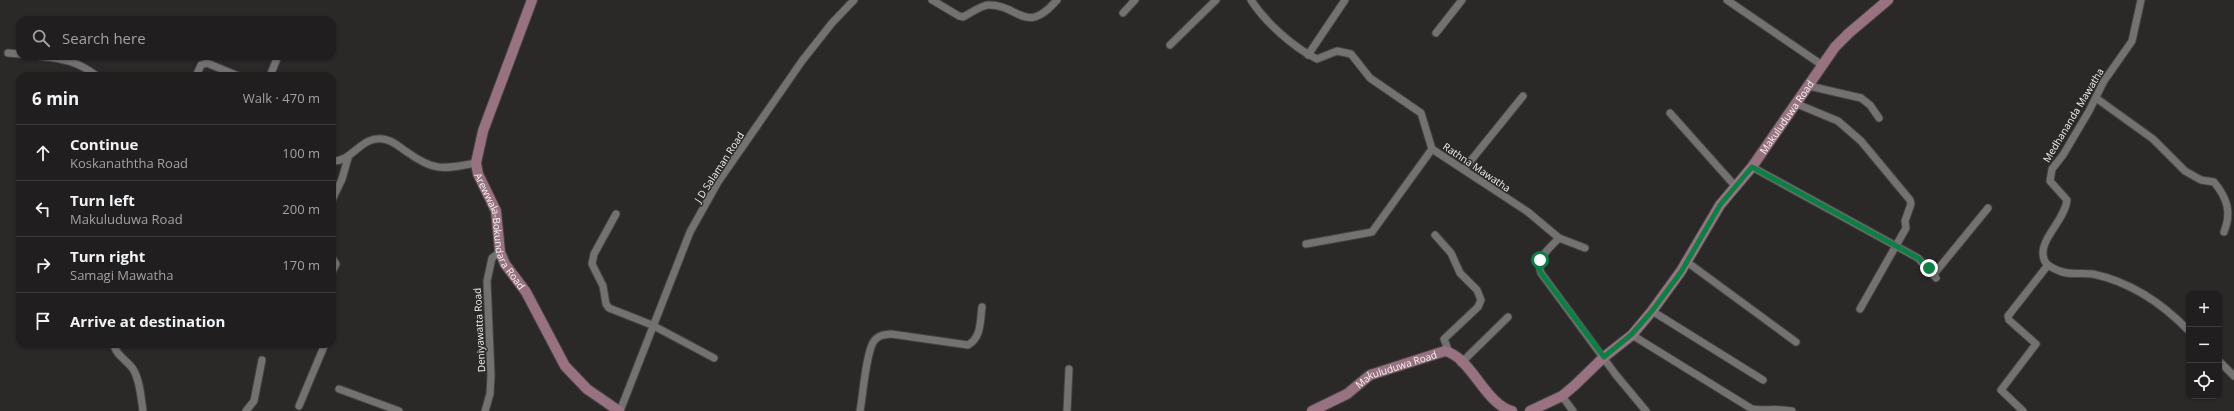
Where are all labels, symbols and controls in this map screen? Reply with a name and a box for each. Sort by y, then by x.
search box [16,16,336,60]
icon: search [30,27,52,49]
text: Search here [62,28,146,48]
street label: Medhananda Mawatha [2039,65,2107,165]
street label: Makuluduwa Road [1756,77,1817,157]
text: 6 min [32,87,79,110]
text: Walk · 470 m [243,89,320,107]
street label: J D Salaman Road [690,129,747,206]
text: Continue [70,134,138,154]
street label: Rathna Mawatha [1440,139,1514,195]
icon: ahead [32,142,54,164]
text: 100 m [282,144,320,162]
text: Koskanaththa Road [70,154,188,172]
street label: Arewwala-Bokundara Road [471,170,529,292]
text: Turn left [70,190,135,210]
icon: left [32,198,54,220]
text: 200 m [282,200,320,218]
text: Makuluduwa Road [70,210,183,228]
text: Turn right [70,246,145,266]
route start [1531,251,1549,269]
icon: right [32,254,54,276]
text: 170 m [282,256,320,274]
route end [1920,259,1938,277]
text: Samagi Mawatha [70,266,173,284]
street label: Deniyawatta Road [470,287,488,373]
map controls [2186,291,2222,399]
button: + [2186,291,2222,327]
icon: arrive [32,310,54,332]
text: Arrive at destination [70,311,225,331]
button: − [2186,327,2222,363]
street label: Makuluduwa Road [1352,347,1438,391]
button: locate [2186,363,2222,399]

